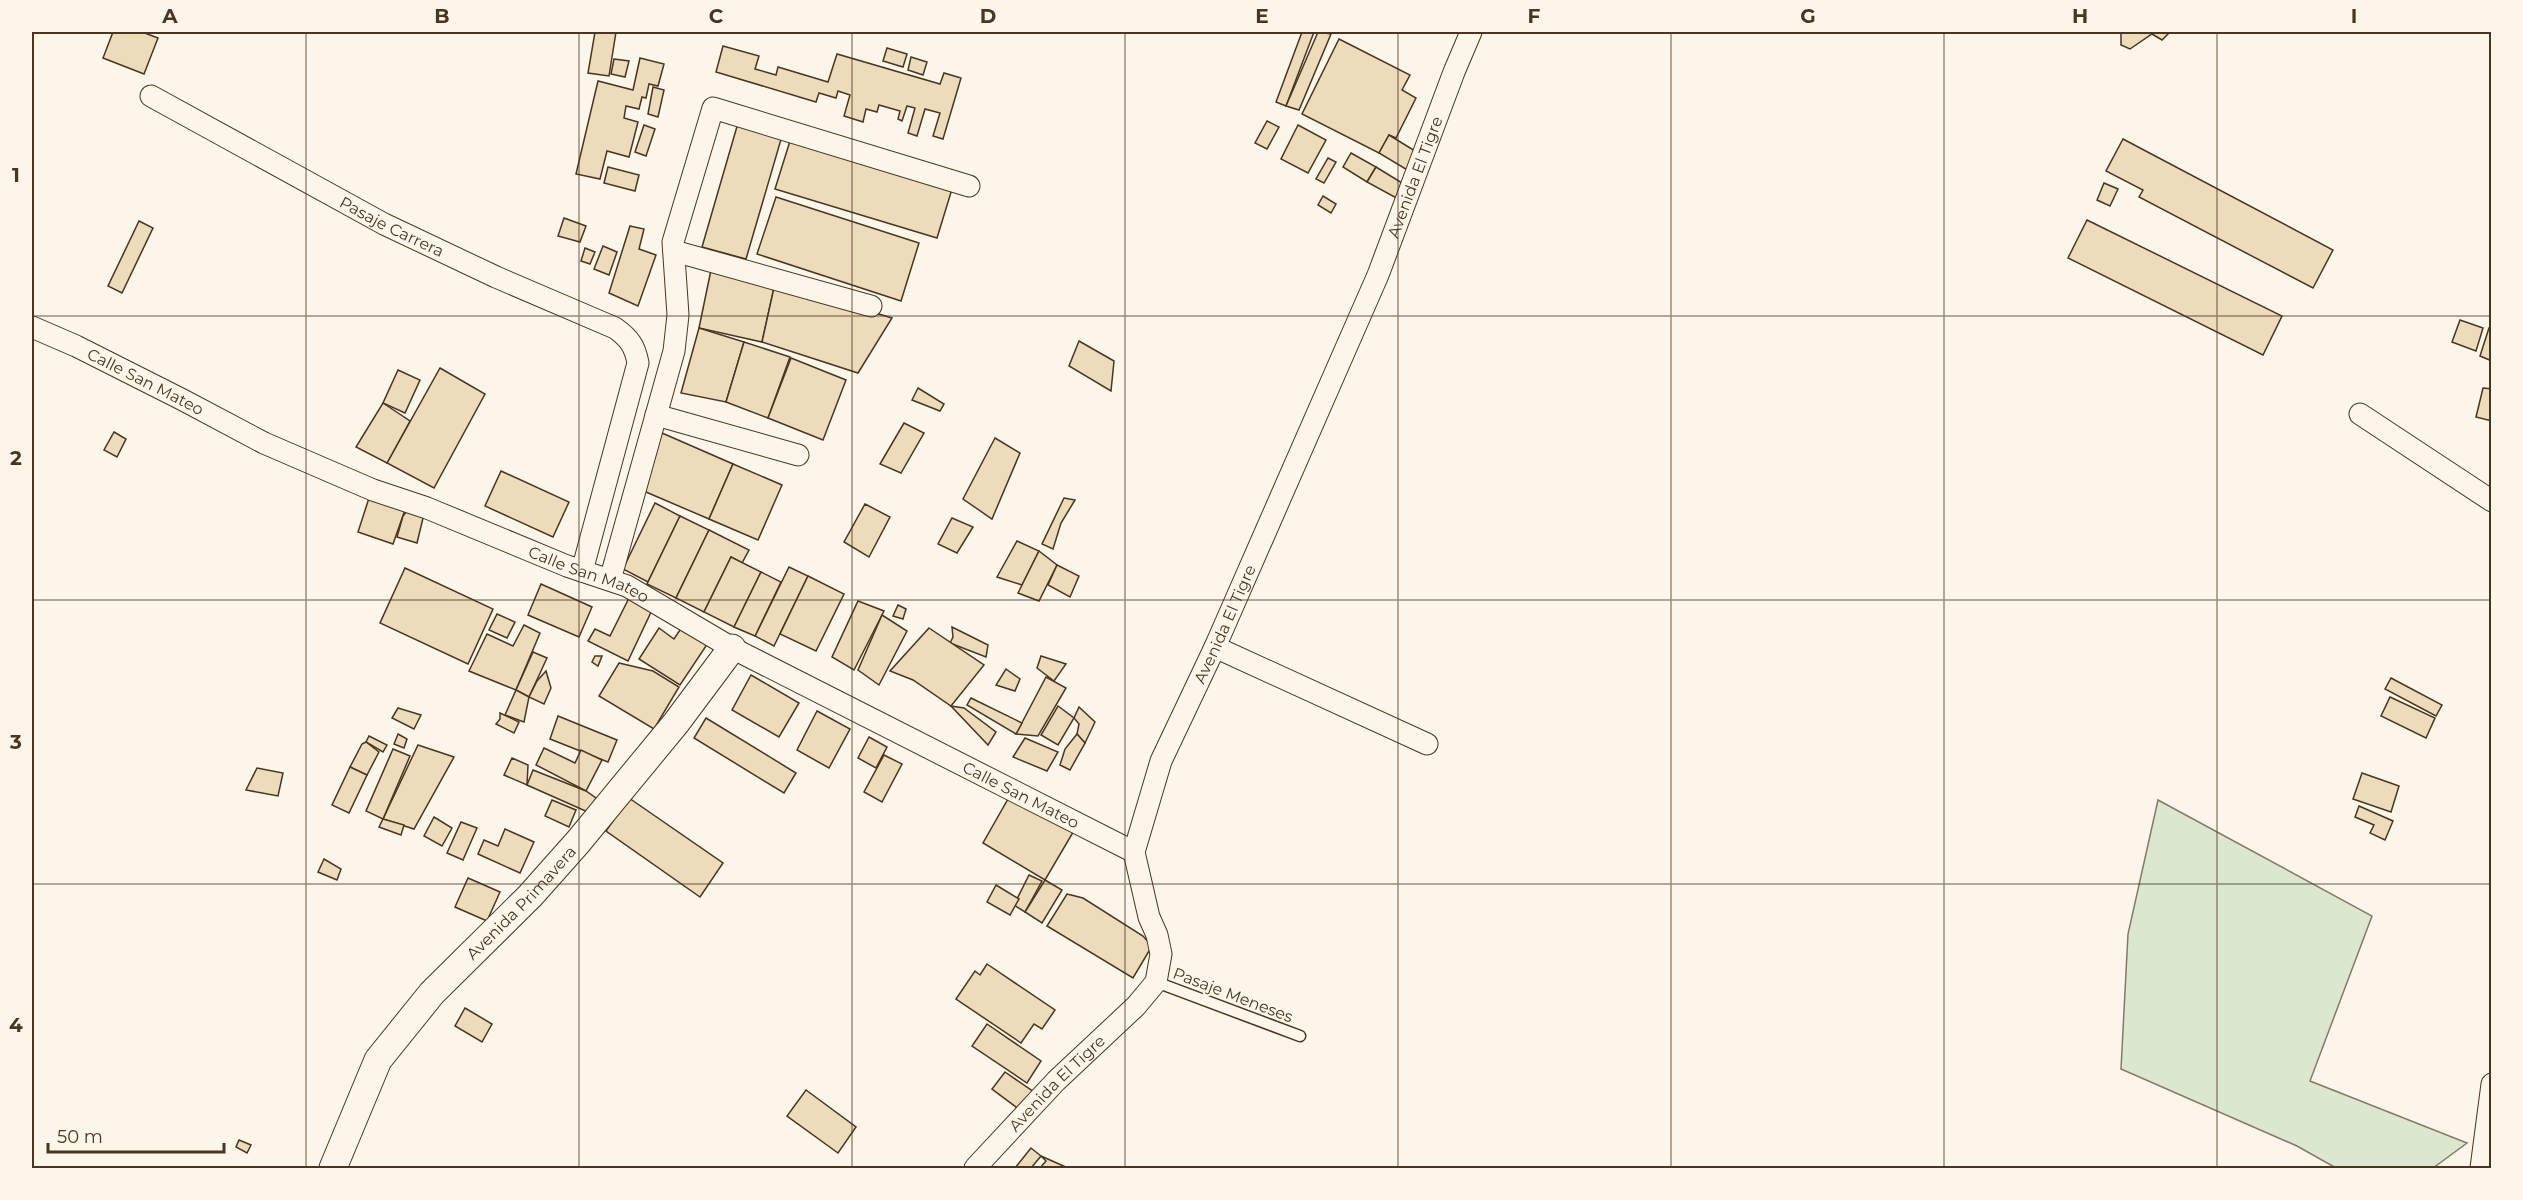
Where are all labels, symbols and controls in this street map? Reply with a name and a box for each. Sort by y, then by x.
text: A [161,4,178,28]
text: B [434,4,450,28]
text: C [709,4,724,28]
text: D [980,4,996,28]
text: E [1255,4,1269,28]
text: F [1528,4,1541,28]
text: G [1800,4,1816,28]
text: H [2072,4,2088,28]
text: I [2351,4,2357,28]
street label: Avenida El Tigre [1383,113,1446,240]
text: 1 [12,163,20,187]
street label: Pasaje Carrera [336,192,447,261]
street label: Calle San Mateo [84,344,207,419]
text: 2 [10,446,22,470]
street label: Calle San Mateo [526,542,653,606]
street label: Avenida El Tigre [1190,562,1259,687]
text: 3 [9,730,22,754]
street label: Calle San Mateo [960,757,1083,832]
street label: Avenida Primavera [462,842,580,963]
street label: Pasaje Meneses [1170,963,1296,1027]
text: 4 [9,1013,23,1037]
street label: Avenida El Tigre [1005,1031,1109,1135]
scale bar [48,1116,224,1154]
text: 50 m [57,1126,103,1148]

